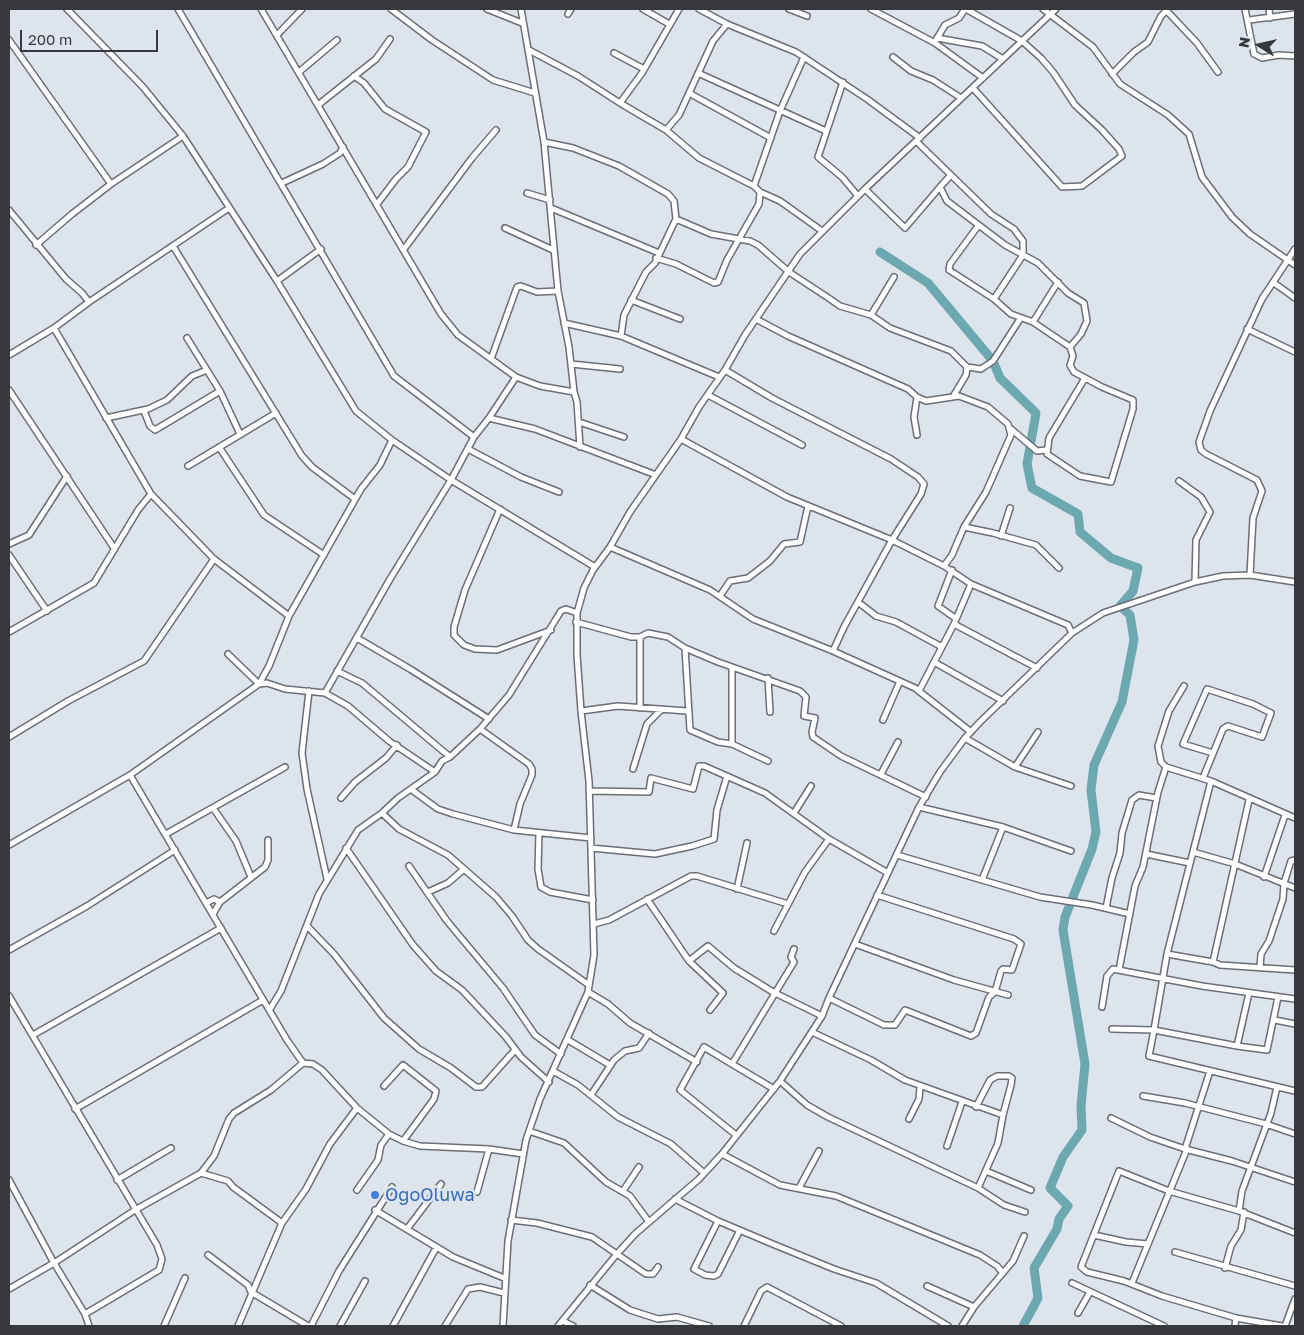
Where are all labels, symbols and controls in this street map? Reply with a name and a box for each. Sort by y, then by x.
scale bar [22,20,160,52]
north arrow [1234,20,1284,70]
text: 200 m [28,30,72,48]
text: N [1234,36,1253,49]
place label: OgoOluwa [385,1184,475,1206]
marker: OgoOluwa [369,1189,381,1201]

